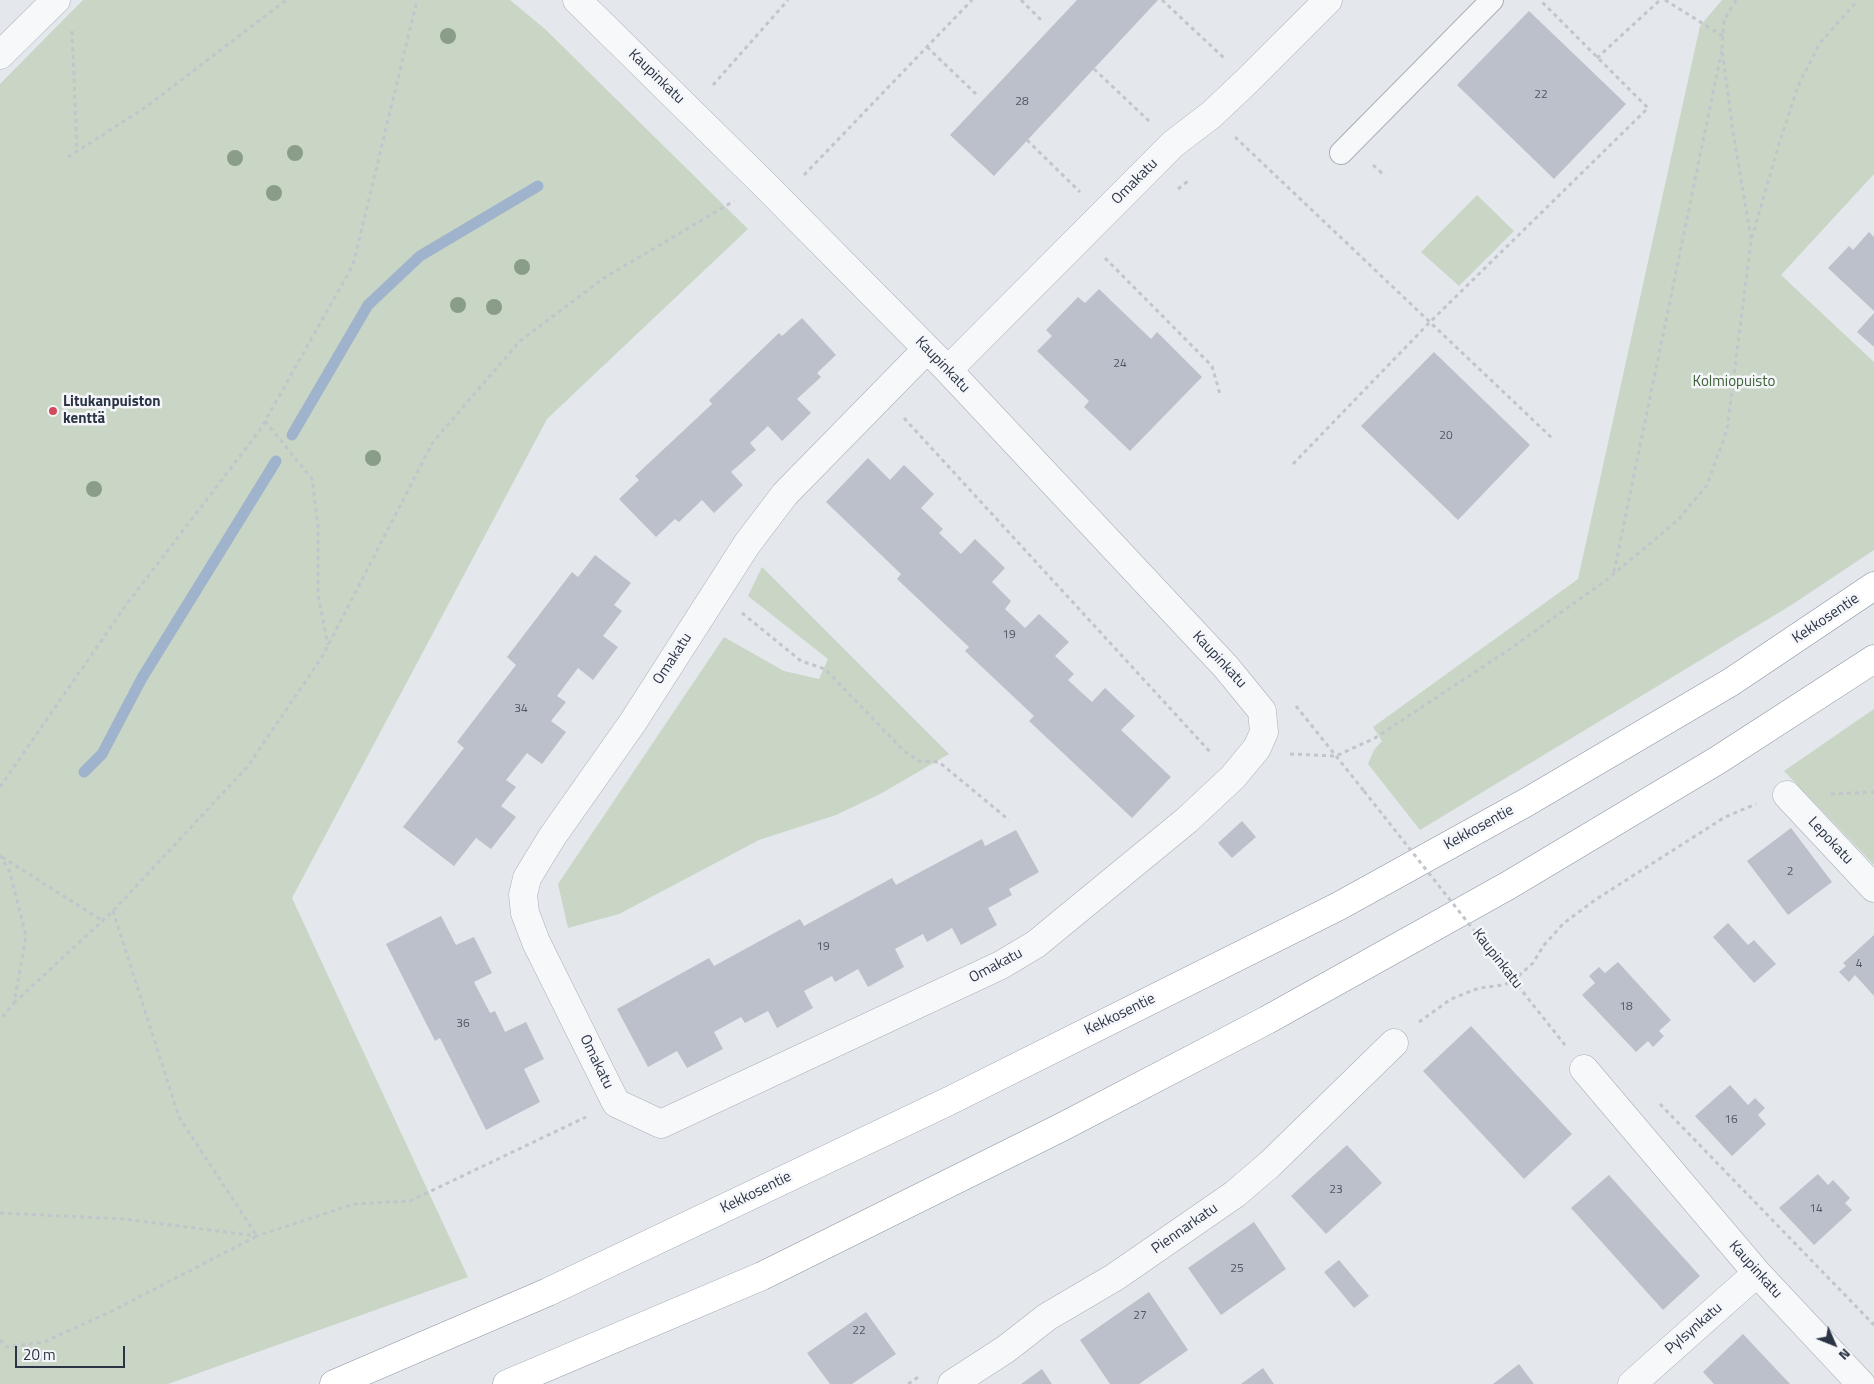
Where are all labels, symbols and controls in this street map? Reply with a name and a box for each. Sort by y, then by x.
street label: Kaupinkatu [624,46,688,108]
house number: 22 [1534,88,1548,102]
house number: 28 [1015,95,1029,109]
street label: Omakatu [1108,155,1162,209]
street label: Kaupinkatu [911,333,973,397]
house number: 24 [1113,357,1127,371]
park label: Kolmiopuisto [1693,373,1775,391]
place label: Litukanpuiston kenttä [63,393,161,428]
marker: Litukanpuiston kenttä [47,405,59,417]
house number: 20 [1439,429,1453,443]
street label: Kekkosentie [1789,590,1863,648]
house number: 19 [1002,628,1016,642]
street label: Kaupinkatu [1188,628,1250,692]
street label: Omakatu [650,630,696,688]
house number: 34 [514,702,528,716]
street label: Kekkosentie [1441,802,1517,854]
street label: Lepokatu [1804,814,1856,868]
house number: 2 [1787,865,1793,879]
street label: Kaupinkatu [1468,925,1526,993]
house number: 19 [816,940,830,954]
street label: Omakatu [966,944,1026,988]
house number: 4 [1856,957,1862,971]
street label: Kekkosentie [1082,990,1158,1040]
house number: 18 [1619,1000,1633,1014]
house number: 36 [456,1017,470,1031]
street label: Omakatu [575,1032,617,1092]
house number: 16 [1724,1113,1738,1127]
street label: Kekkosentie [718,1168,794,1218]
house number: 23 [1329,1183,1343,1197]
street label: Piennarkatu [1149,1200,1221,1258]
house number: 14 [1809,1202,1823,1216]
street label: Kaupinkatu [1725,1238,1785,1302]
house number: 25 [1230,1262,1244,1276]
street label: Pylsynkatu [1662,1299,1726,1359]
house number: 27 [1133,1309,1147,1323]
north arrow [1809,1319,1859,1369]
house number: 22 [852,1324,866,1338]
scale bar [18,1336,128,1368]
text: 20 m [23,1343,56,1366]
text: N [1834,1344,1856,1366]

